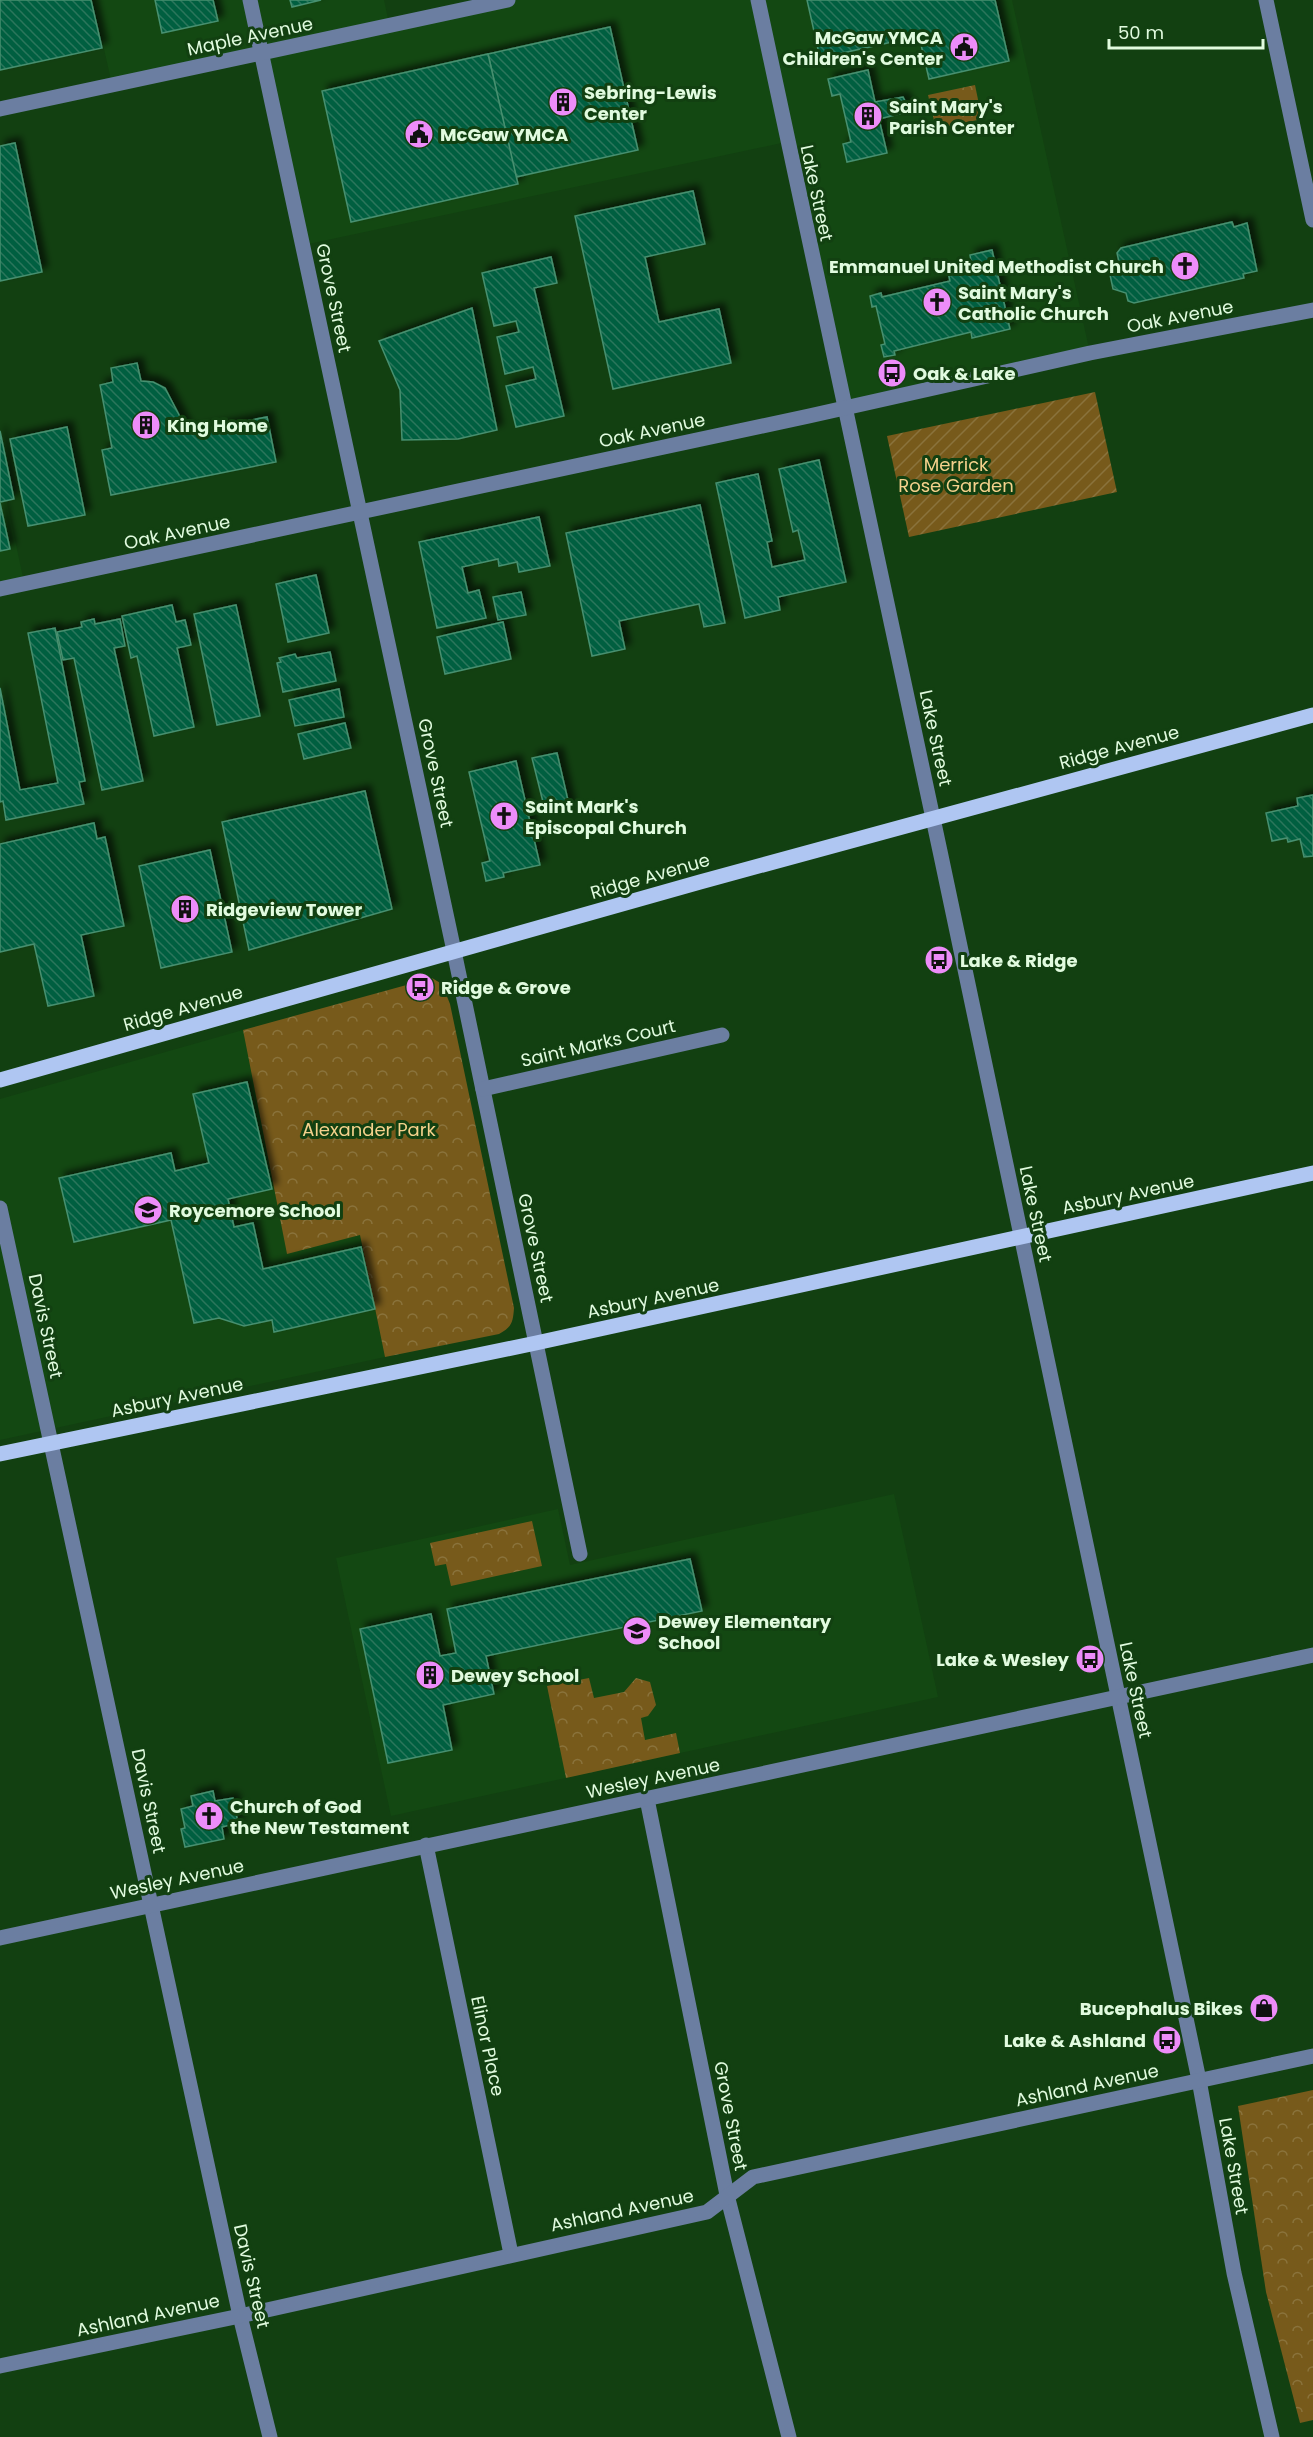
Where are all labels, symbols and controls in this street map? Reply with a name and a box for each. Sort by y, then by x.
street label: Maple Avenue [185,10,315,62]
scale bar [1109,12,1264,50]
text: 50 m [1118,20,1164,45]
place label: McGaw YMCA Children's Center [783,25,943,71]
public building icon: McGaw YMCA Children's Center [948,31,980,63]
place label: Sebring-Lewis Center [584,80,717,126]
building icon: Sebring-Lewis Center [547,86,579,118]
place label: Saint Mary's Parish Center [889,94,1015,140]
building icon: Saint Mary's Parish Center [852,100,884,132]
public building icon: McGaw YMCA [403,118,435,150]
place label: McGaw YMCA [440,122,568,147]
street label: Lake Street [795,143,839,243]
street label: Grove Street [310,241,358,355]
church icon: Emmanuel United Methodist Church [1169,250,1201,282]
place label: Emmanuel United Methodist Church [829,254,1164,279]
place label: Saint Mary's Catholic Church [958,280,1109,326]
church icon: Saint Mary's Catholic Church [921,286,953,318]
street label: Oak Avenue [1125,293,1235,339]
bus stop icon: Oak & Lake [876,357,908,389]
place label: Oak & Lake [913,361,1016,386]
street label: Oak Avenue [597,407,707,453]
building icon: King Home [130,409,162,441]
place label: King Home [167,413,268,438]
park label: Merrick Rose Garden [898,452,1014,498]
street label: Oak Avenue [122,509,232,555]
street label: Lake Street [914,688,958,788]
street label: Grove Street [412,716,460,830]
street label: Ridge Avenue [1056,719,1182,775]
place label: Saint Mark's Episcopal Church [525,794,687,840]
church icon: Saint Mark's Episcopal Church [488,800,520,832]
street label: Ridge Avenue [587,847,713,905]
building icon: Ridgeview Tower [169,893,201,925]
place label: Ridgeview Tower [206,897,362,922]
bus stop icon: Lake & Ridge [923,944,955,976]
place label: Lake & Ridge [960,948,1078,973]
bus stop icon: Ridge & Grove [404,971,436,1003]
place label: Ridge & Grove [441,975,571,1000]
street label: Ridge Avenue [120,979,246,1037]
street label: Saint Marks Court [518,1013,678,1073]
park label: Alexander Park [302,1117,436,1142]
street label: Lake Street [1014,1164,1058,1264]
street label: Asbury Avenue [1060,1168,1196,1220]
street label: Grove Street [512,1191,560,1305]
school or university icon: Roycemore School [132,1194,164,1226]
place label: Roycemore School [169,1198,341,1223]
street label: Davis Street [23,1271,69,1381]
street label: Asbury Avenue [585,1272,721,1324]
street label: Asbury Avenue [109,1371,245,1423]
place label: Dewey Elementary School [658,1609,832,1655]
school or university icon: Dewey Elementary School [621,1615,653,1647]
street label: Lake Street [1114,1640,1158,1740]
bus stop icon: Lake & Wesley [1074,1643,1106,1675]
place label: Lake & Wesley [936,1647,1070,1672]
building icon: Dewey School [414,1659,446,1691]
place label: Dewey School [451,1663,579,1688]
street label: Davis Street [126,1746,172,1856]
street label: Wesley Avenue [584,1752,722,1804]
place label: Church of God the New Testament [230,1794,409,1840]
church icon: Church of God the New Testament [193,1800,225,1832]
street label: Wesley Avenue [108,1853,246,1905]
shop icon: Bucephalus Bikes [1248,1992,1280,2024]
street label: Elinor Place [465,1994,511,2098]
place label: Bucephalus Bikes [1080,1996,1243,2021]
bus stop icon: Lake & Ashland [1151,2024,1183,2056]
place label: Lake & Ashland [1004,2028,1146,2053]
street label: Ashland Avenue [1013,2058,1161,2112]
street label: Grove Street [708,2059,754,2173]
street label: Lake Street [1213,2116,1255,2216]
street label: Ashland Avenue [548,2183,696,2237]
street label: Davis Street [228,2221,276,2331]
street label: Ashland Avenue [74,2288,222,2342]

